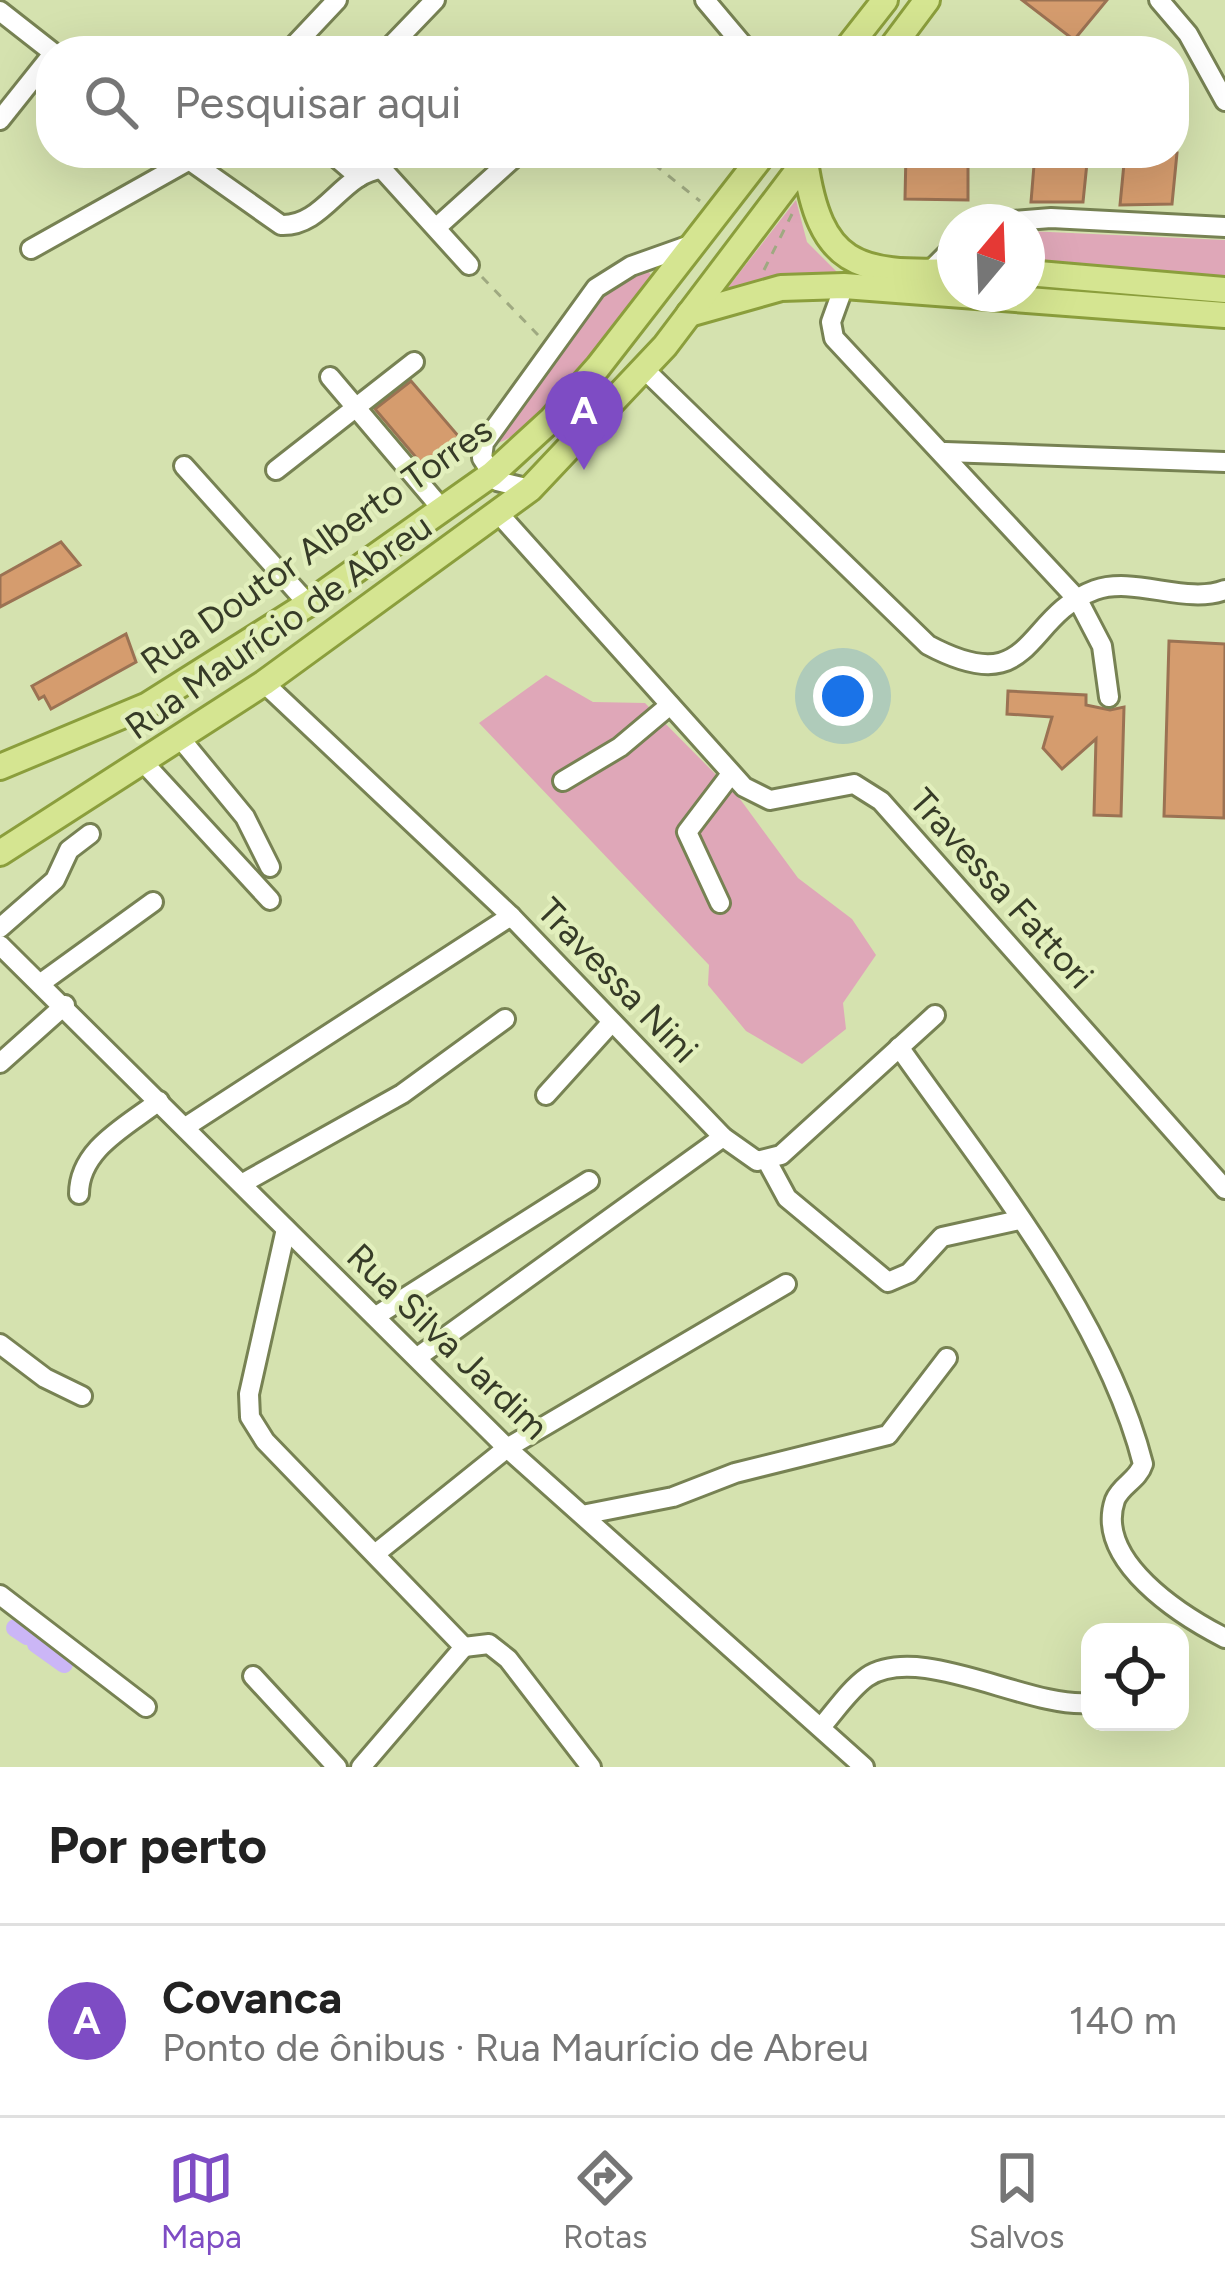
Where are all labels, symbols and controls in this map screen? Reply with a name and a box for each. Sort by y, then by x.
search box [36,36,1189,168]
icon: search [78,69,144,135]
text: Pesquisar aqui [174,75,461,129]
north arrow [937,204,1045,312]
pin: A [545,371,623,470]
street label: Rua Doutor Alberto Torres [132,408,500,683]
street label: Rua Maurício de Abreu [117,504,440,748]
your location [813,666,873,726]
street label: Travessa Fattori [901,780,1102,997]
street label: Travessa Nini [529,889,707,1071]
street label: Rua Silva Jardim [338,1235,557,1448]
map controls [1081,1623,1189,1731]
button: locate [1081,1623,1189,1731]
text: Por perto [48,1815,267,1876]
text: Covanca [162,1970,342,2024]
text: A [73,1997,101,2044]
text: 140 m [1069,1997,1177,2044]
text: Ponto de ônibus · Rua Maurício de Abreu [162,2024,869,2071]
tab: Mapa [161,2145,242,2256]
tab: Rotas [563,2145,647,2256]
tab: Salvos [969,2145,1064,2256]

